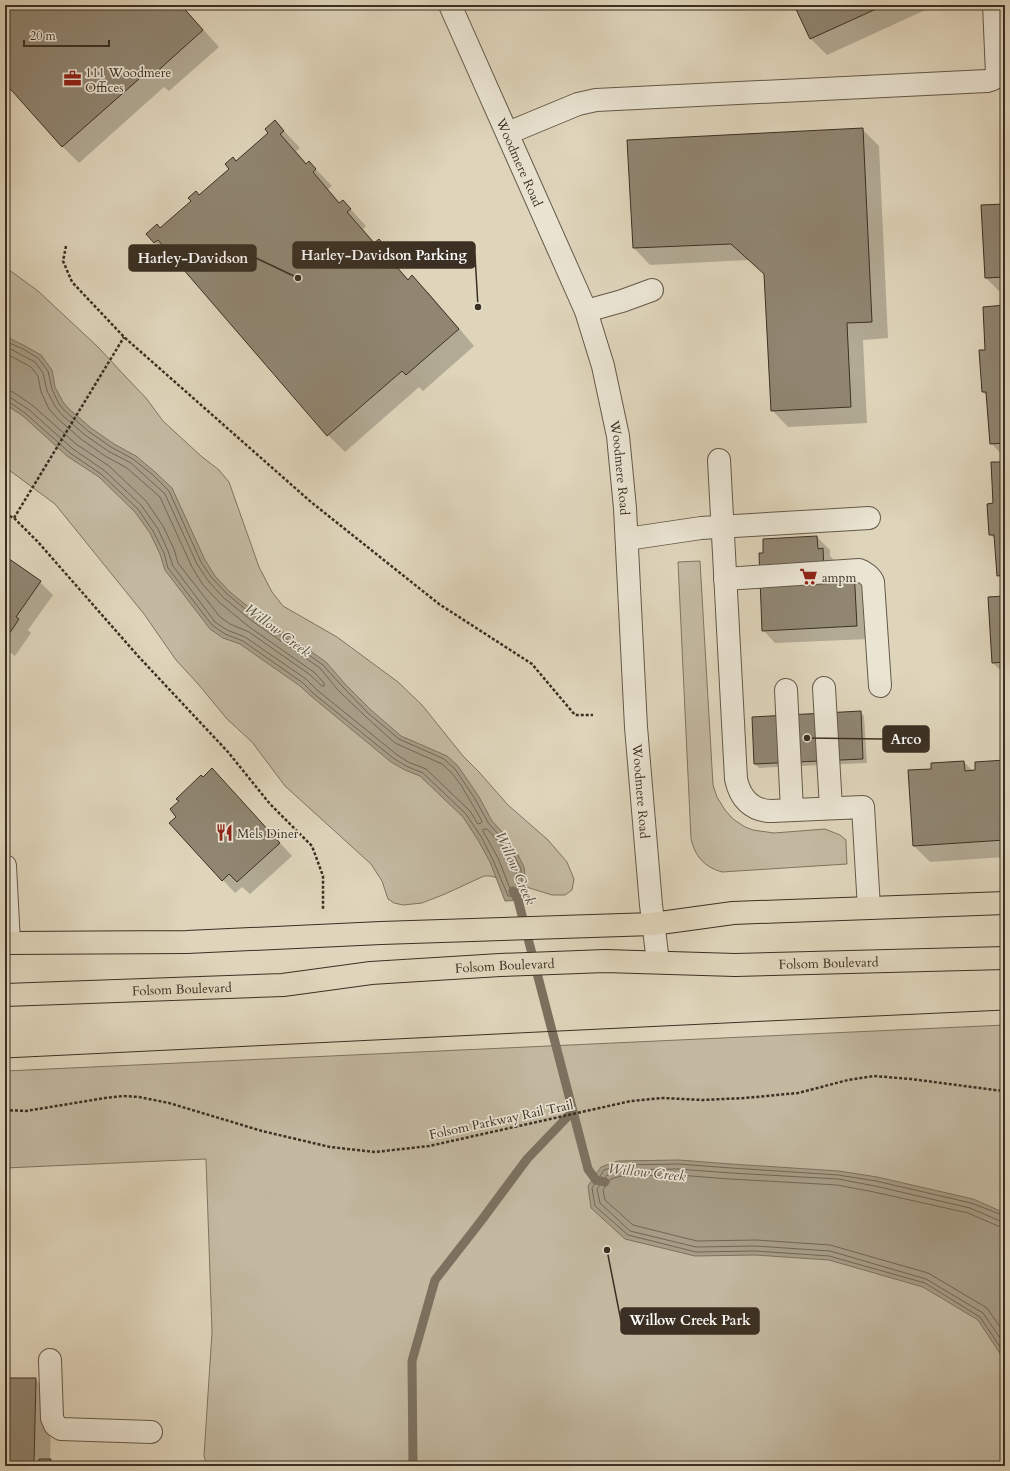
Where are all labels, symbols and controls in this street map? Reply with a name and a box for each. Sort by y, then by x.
scale bar [24,22,109,48]
text: 20 m [30,28,57,44]
place label: 111 Woodmere Offices [85,64,171,97]
office icon: 111 Woodmere Offices [62,69,82,89]
street label: Woodmere Road [491,115,546,210]
callout: Harley-Davidson Parking [293,242,475,268]
callout: Harley-Davidson [129,245,256,271]
text: Harley-Davidson Parking [301,246,468,265]
text: Harley-Davidson [138,249,248,268]
street label: Woodmere Road [605,418,633,516]
supermarket icon: ampm [799,567,819,587]
place label: ampm [822,569,857,587]
water label: Willow Creek [241,599,315,662]
callout: Arco [883,726,929,752]
text: Arco [891,730,921,749]
street label: Woodmere Road [627,742,653,839]
restaurant icon: Mels Diner [214,823,234,843]
place label: Mels Diner [237,825,299,843]
water label: Willow Creek [491,829,540,908]
street label: Folsom Boulevard [779,953,879,974]
street label: Folsom Boulevard [454,955,555,978]
street label: Folsom Boulevard [132,979,232,1000]
street label: Folsom Parkway Rail Trail [427,1096,576,1144]
water label: Willow Creek [607,1159,687,1186]
callout: Willow Creek Park [621,1308,759,1334]
text: Willow Creek Park [628,1311,751,1330]

